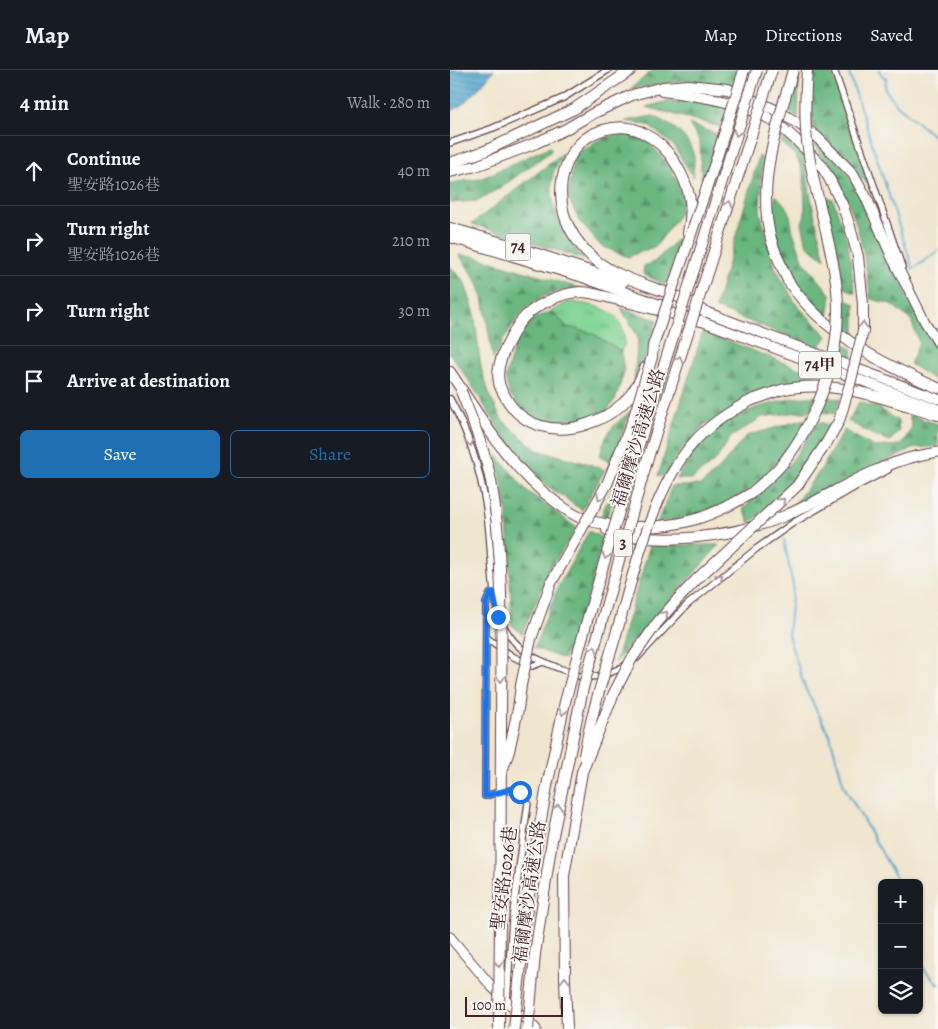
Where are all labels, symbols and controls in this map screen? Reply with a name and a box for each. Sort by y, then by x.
text: Map [25,19,69,51]
text: Map [704,23,737,47]
text: Directions [765,23,842,47]
text: Saved [870,23,913,47]
text: 4 min [20,89,69,117]
text: Walk · 280 m [347,92,430,114]
one-way arrow [733,129,743,137]
text: Continue [67,146,141,172]
icon: ahead [20,157,48,185]
text: 40 m [398,160,430,182]
text: 聖安路1026巷 [67,174,160,196]
one-way arrow [723,200,733,209]
text: Turn right [67,216,149,242]
icon: right [20,227,48,255]
text: 210 m [392,230,430,252]
road number: 74 [506,233,530,260]
text: 聖安路1026巷 [67,244,160,266]
icon: right [20,297,48,325]
text: Turn right [67,298,149,324]
text: 30 m [398,300,430,322]
one-way arrow [857,321,868,329]
road number: 74甲 [799,352,841,378]
one-way arrow [674,355,684,364]
street label: 福爾摩沙高速公路 [605,366,671,510]
icon: arrive [20,367,48,395]
text: Arrive at destination [67,368,230,394]
button: Save [20,430,220,478]
button: Share [230,430,430,478]
one-way arrow [464,438,474,447]
one-way arrow [597,492,607,501]
one-way arrow [776,498,785,507]
road number: 3 [614,529,632,556]
one-way arrow [601,551,611,559]
one-way arrow [715,573,724,582]
route end [487,606,510,629]
one-way arrow [659,610,668,619]
one-way arrow [588,645,598,653]
one-way arrow [496,676,506,684]
one-way arrow [558,708,569,717]
route start [509,781,532,804]
one-way arrow [552,803,563,812]
street label: 福爾摩沙高速公路 [507,819,551,965]
street label: 聖安路1026巷 [486,825,522,931]
map controls [878,879,923,1014]
button: + [878,879,923,924]
button: − [878,924,923,969]
one-way arrow [494,961,504,969]
button: layers [878,969,923,1014]
one-way arrow [560,976,570,984]
scale bar [465,994,562,1017]
text: 100 m [472,996,506,1015]

